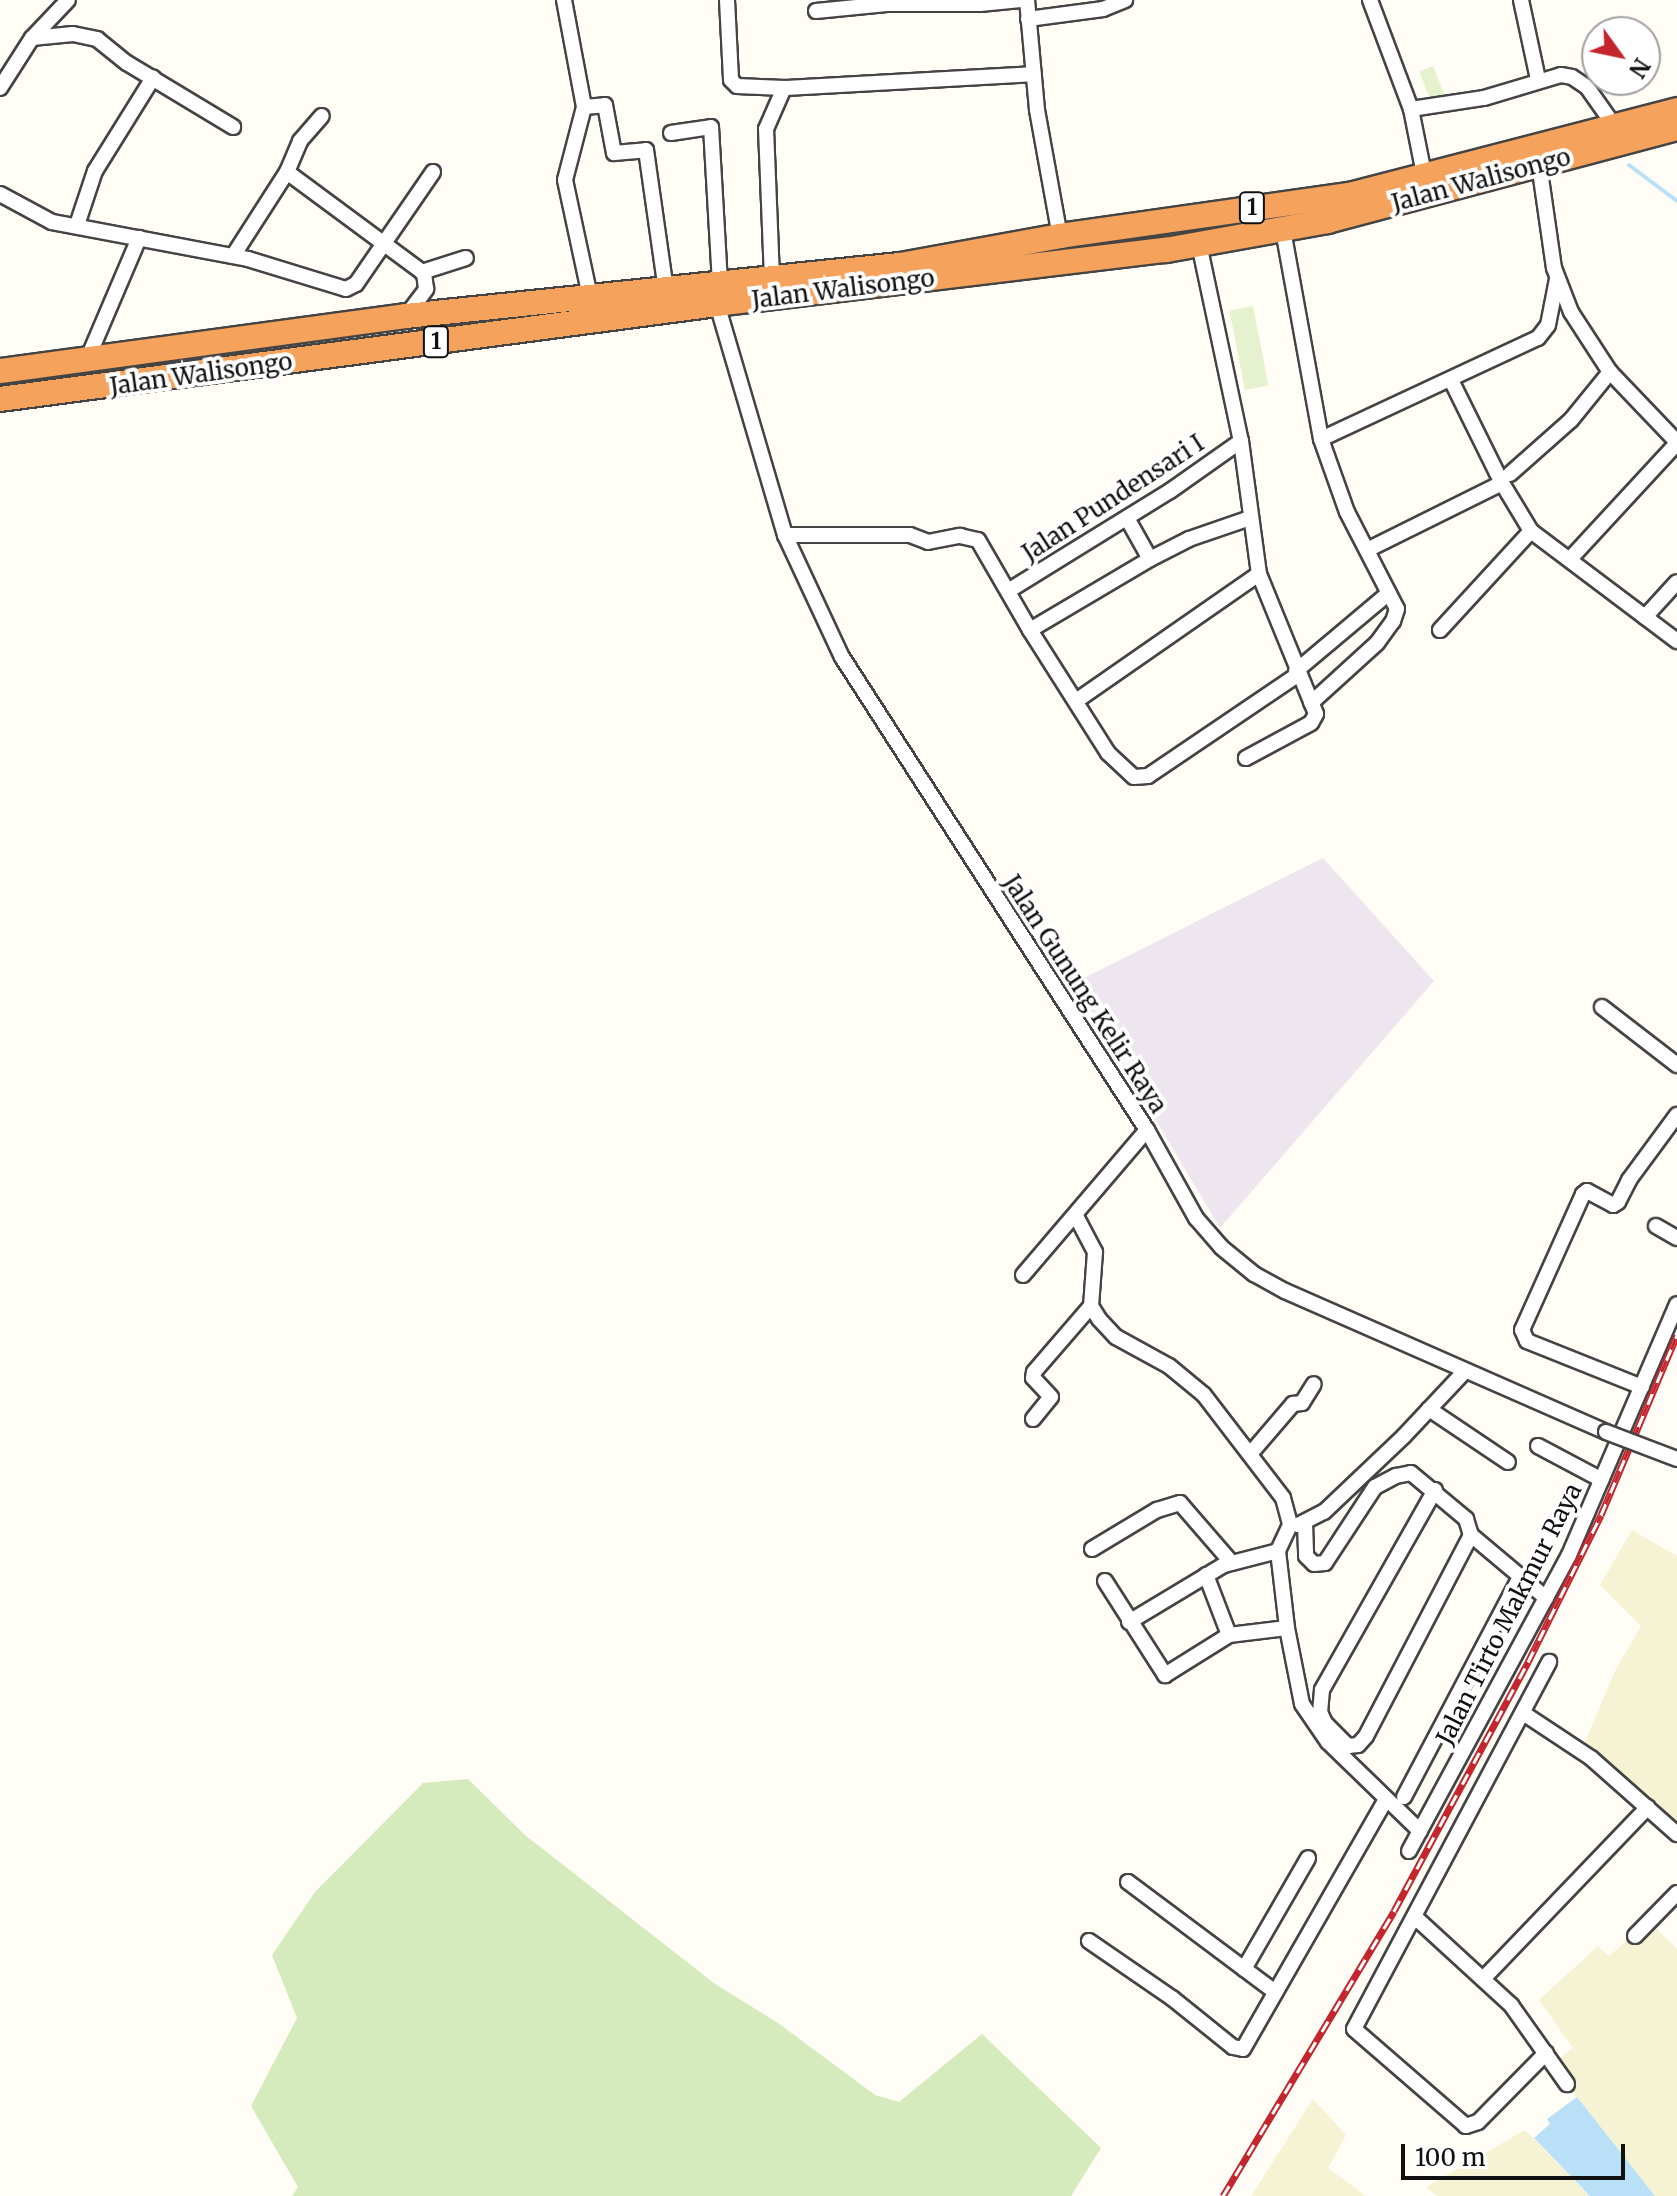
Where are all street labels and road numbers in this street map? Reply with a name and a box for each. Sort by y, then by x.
street label: Jalan Walisongo [1388,142,1574,218]
road number: 1 [1238,190,1266,226]
street label: Jalan Walisongo [750,263,936,315]
road number: 1 [422,324,450,360]
street label: Jalan Walisongo [108,347,294,401]
street label: Jalan Pundensari I [1017,428,1209,568]
street label: Jalan Gunung Kelir Raya [997,869,1173,1119]
street label: Jalan Tirto Makmur Raya [1430,1479,1588,1749]

